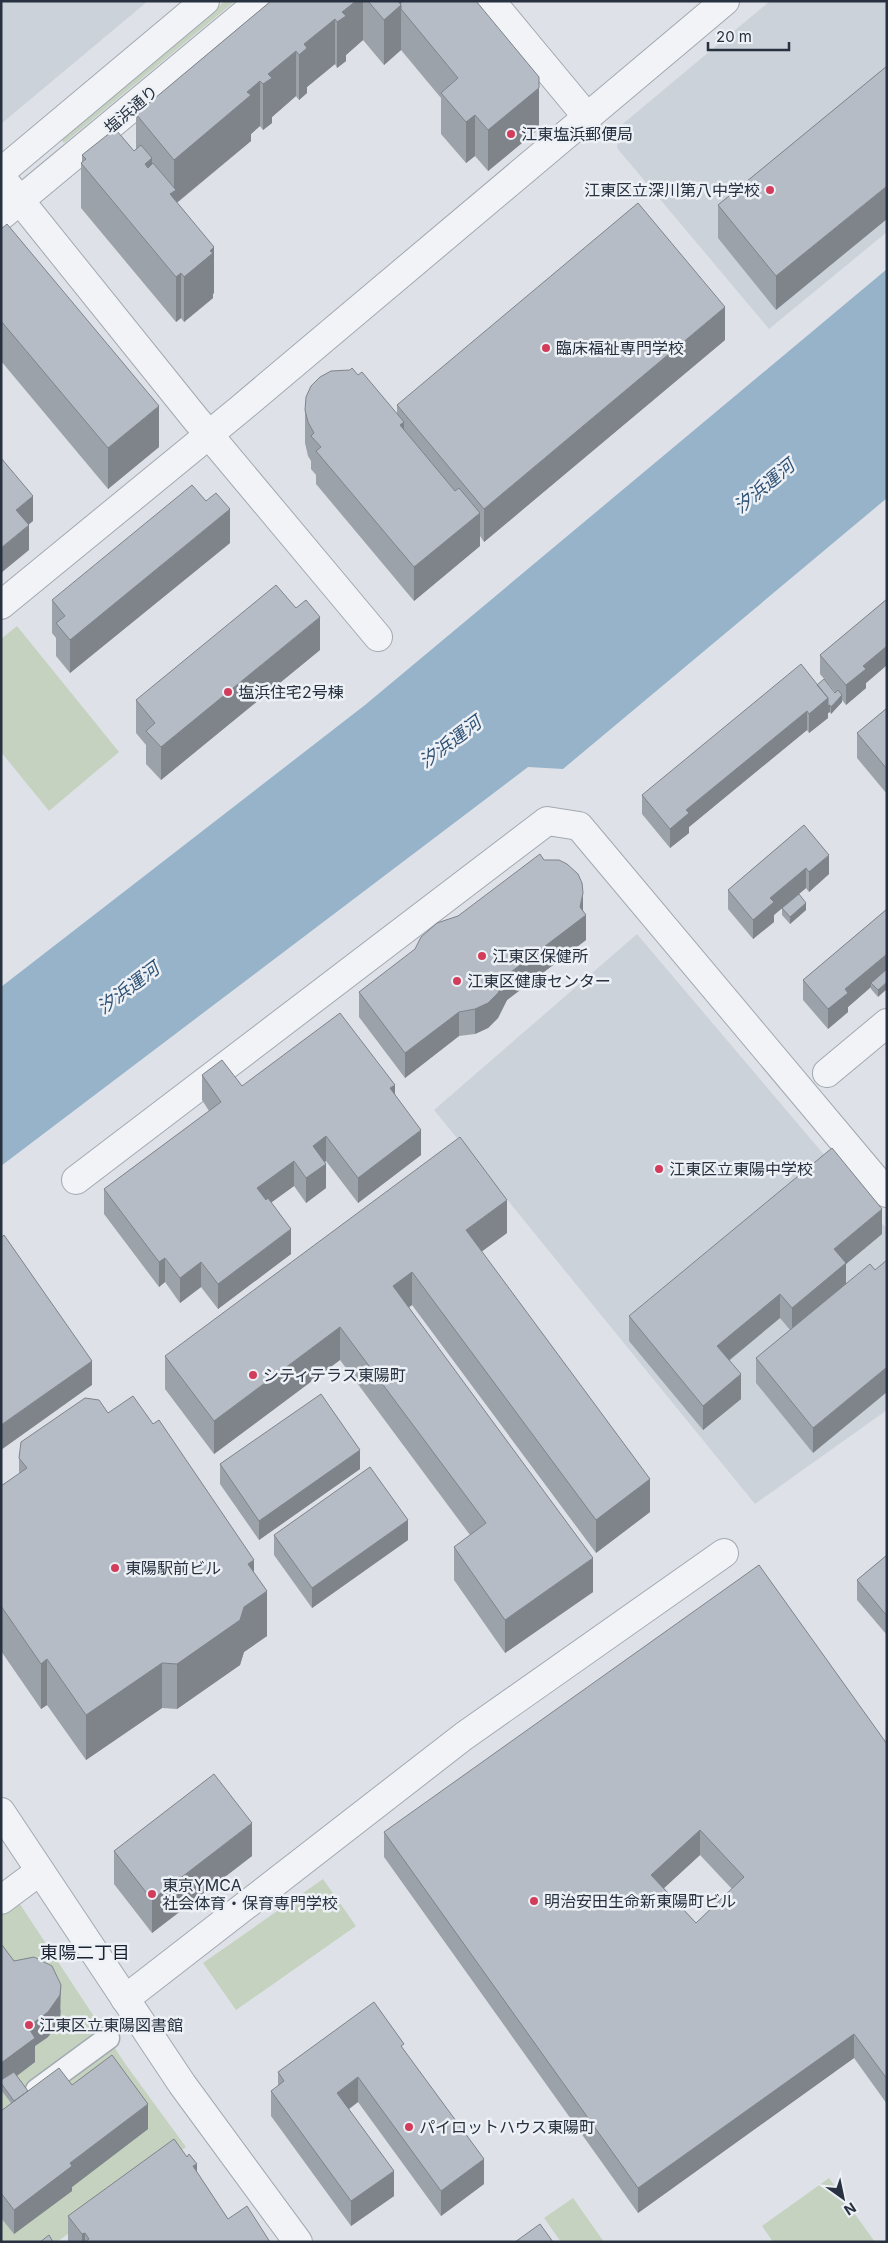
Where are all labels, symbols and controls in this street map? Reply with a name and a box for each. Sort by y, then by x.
scale bar [708,20,789,52]
text: 20 m [716,27,752,46]
street label: 塩浜通り [100,81,162,137]
place label: 江東塩浜郵便局 [521,124,633,144]
marker: 江東塩浜郵便局 [505,128,517,140]
place label: 江東区立深川第八中学校 [584,180,760,200]
marker: 江東区立深川第八中学校 [764,184,776,196]
place label: 臨床福祉専門学校 [556,338,684,358]
marker: 臨床福祉専門学校 [540,342,552,354]
water label: 汐浜運河 [730,453,801,517]
place label: 塩浜住宅2号棟 [238,682,344,702]
marker: 塩浜住宅2号棟 [222,686,234,698]
water label: 汐浜運河 [415,710,487,772]
place label: 江東区保健所 [492,946,588,966]
marker: 江東区保健所 [476,950,488,962]
water label: 汐浜運河 [93,956,165,1018]
place label: 江東区健康センター [467,971,611,991]
marker: 江東区健康センター [451,975,463,987]
place label: 江東区立東陽中学校 [669,1159,813,1179]
marker: 江東区立東陽中学校 [653,1163,665,1175]
place label: シティテラス東陽町 [263,1365,406,1385]
marker: シティテラス東陽町 [247,1369,259,1381]
place label: 東陽駅前ビル [125,1558,221,1578]
marker: 東陽駅前ビル [109,1562,121,1574]
place label: 東京YMCA 社会体育・保育専門学校 [162,1875,338,1913]
marker: 東京YMCA 社会体育・保育専門学校 [146,1888,158,1900]
place label: 明治安田生命新東陽町ビル [544,1891,736,1911]
marker: 明治安田生命新東陽町ビル [528,1895,540,1907]
district label: 東陽二丁目 [40,1942,130,1963]
place label: 江東区立東陽図書館 [39,2015,183,2035]
marker: 江東区立東陽図書館 [23,2019,35,2031]
place label: パイロットハウス東陽町 [419,2117,595,2137]
marker: パイロットハウス東陽町 [403,2121,415,2133]
north arrow [818,2173,868,2223]
text: N [841,2199,859,2219]

